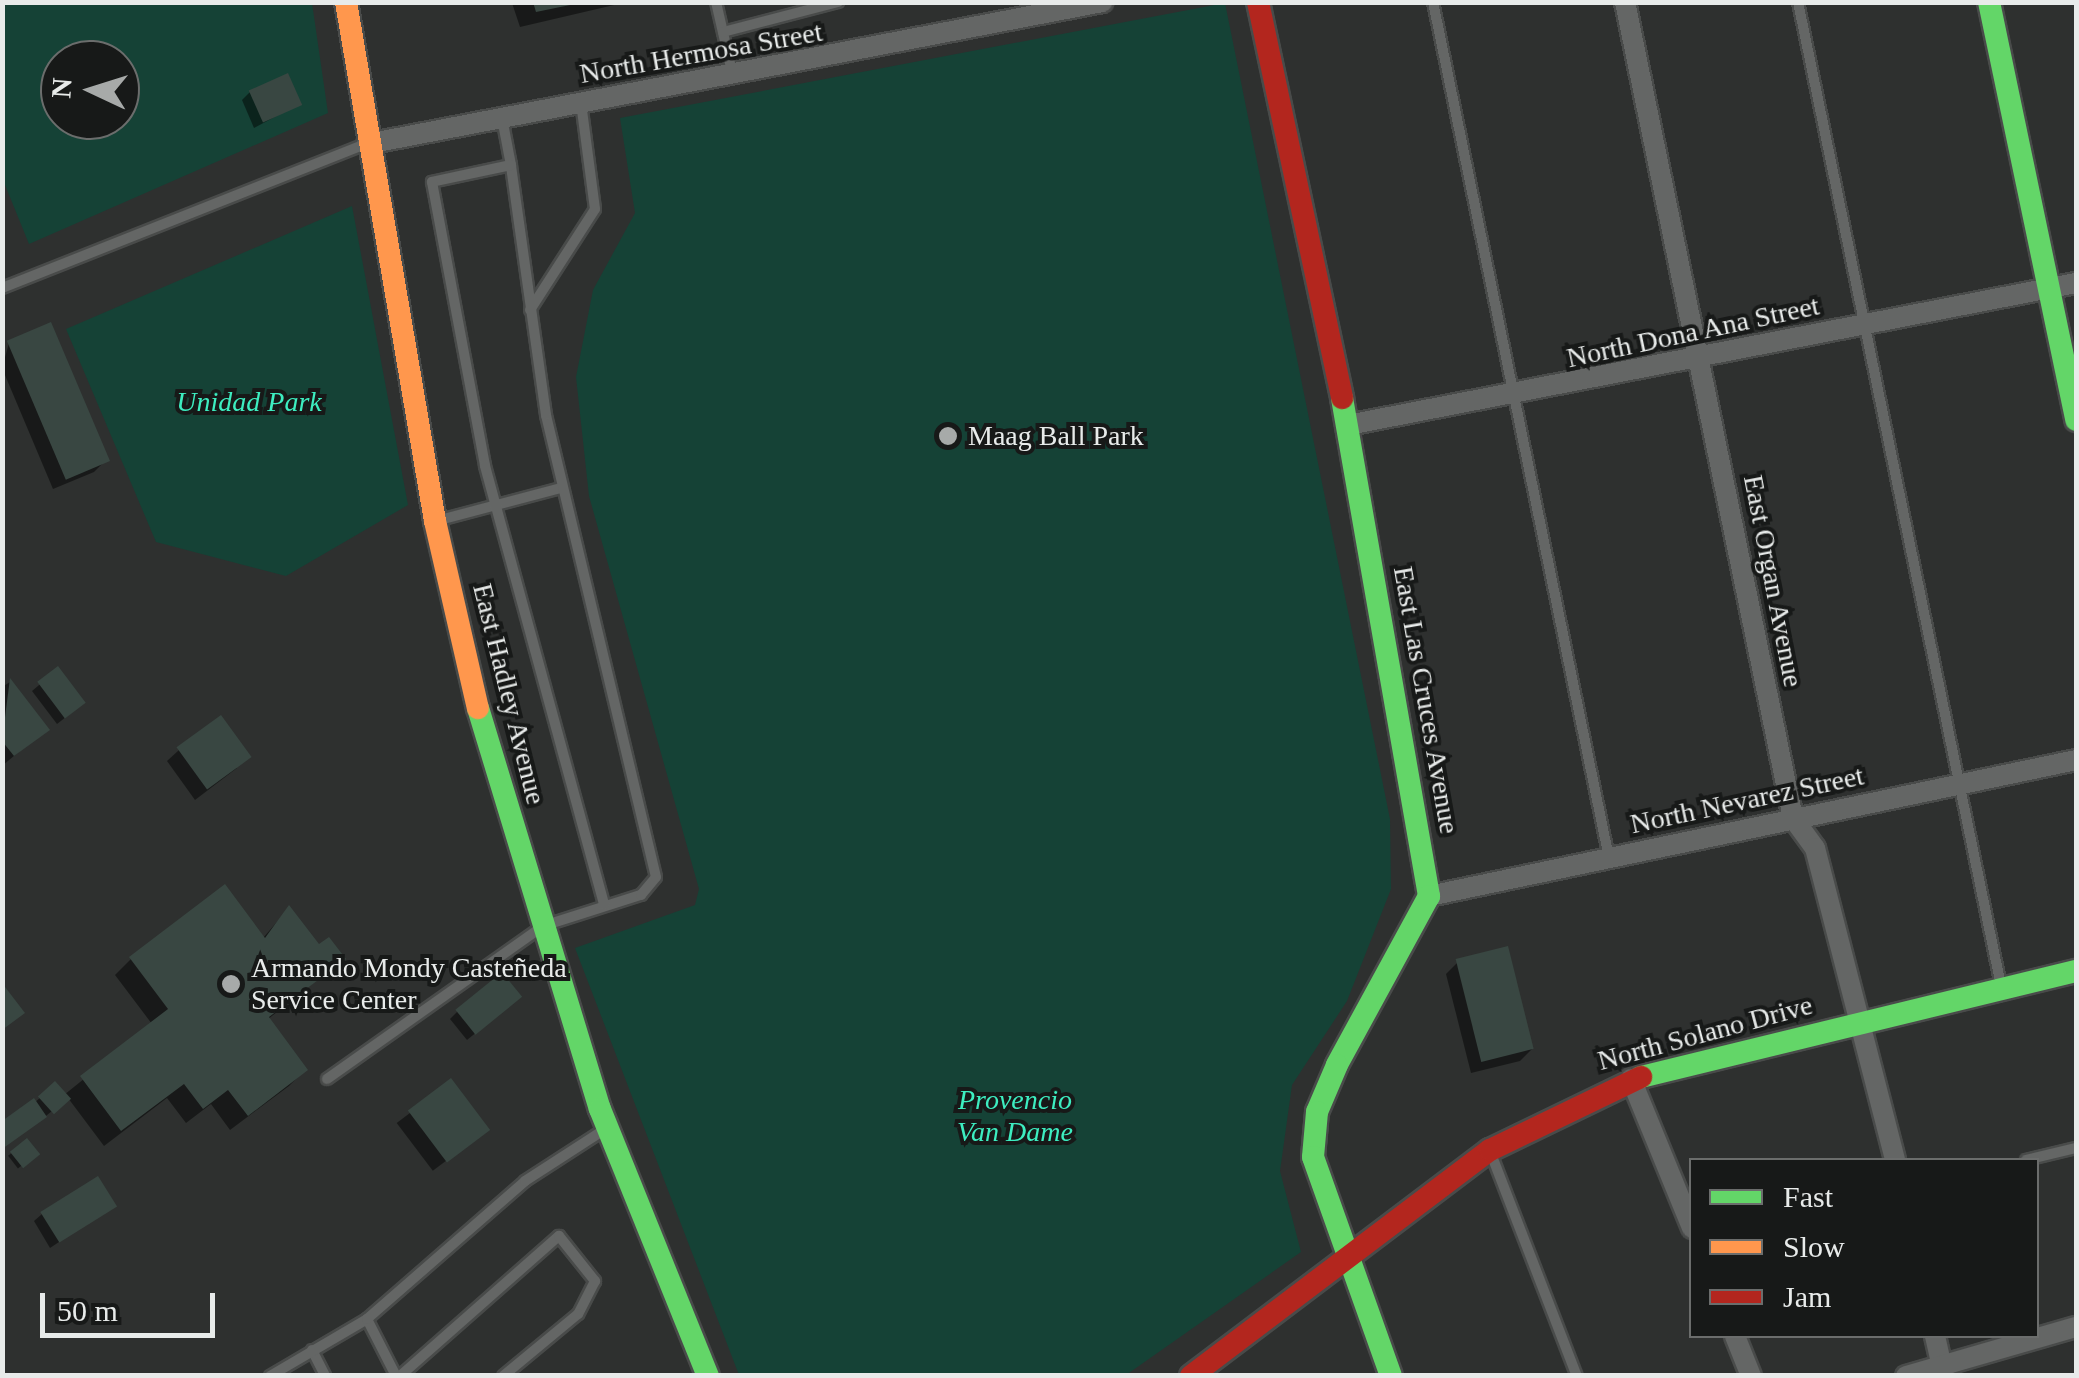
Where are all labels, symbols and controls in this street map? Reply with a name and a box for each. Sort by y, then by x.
street label: North Hermosa Street [577,15,825,91]
north arrow [40,40,140,140]
text: N [45,77,78,99]
street label: North Dona Ana Street [1563,289,1823,375]
park label: Unidad Park [176,385,322,419]
place label: Maag Ball Park [968,419,1144,453]
marker: Maag Ball Park [937,425,959,447]
street label: East Organ Avenue [1736,471,1810,691]
street label: East Las Cruces Avenue [1386,563,1466,837]
street label: East Hadley Avenue [465,579,553,809]
street label: North Nevarez Street [1627,759,1867,841]
place label: Armando Mondy Casteñeda Service Center [251,951,567,1017]
marker: Armando Mondy Casteñeda Service Center [220,973,242,995]
street label: North Solano Drive [1594,988,1816,1078]
park label: Provencio Van Dame [957,1083,1073,1149]
legend [1689,1158,2039,1338]
text: Fast [1783,1180,1833,1213]
text: Slow [1783,1230,1845,1263]
scale bar [45,1273,220,1335]
text: Jam [1783,1280,1831,1313]
text: 50 m [57,1294,118,1327]

